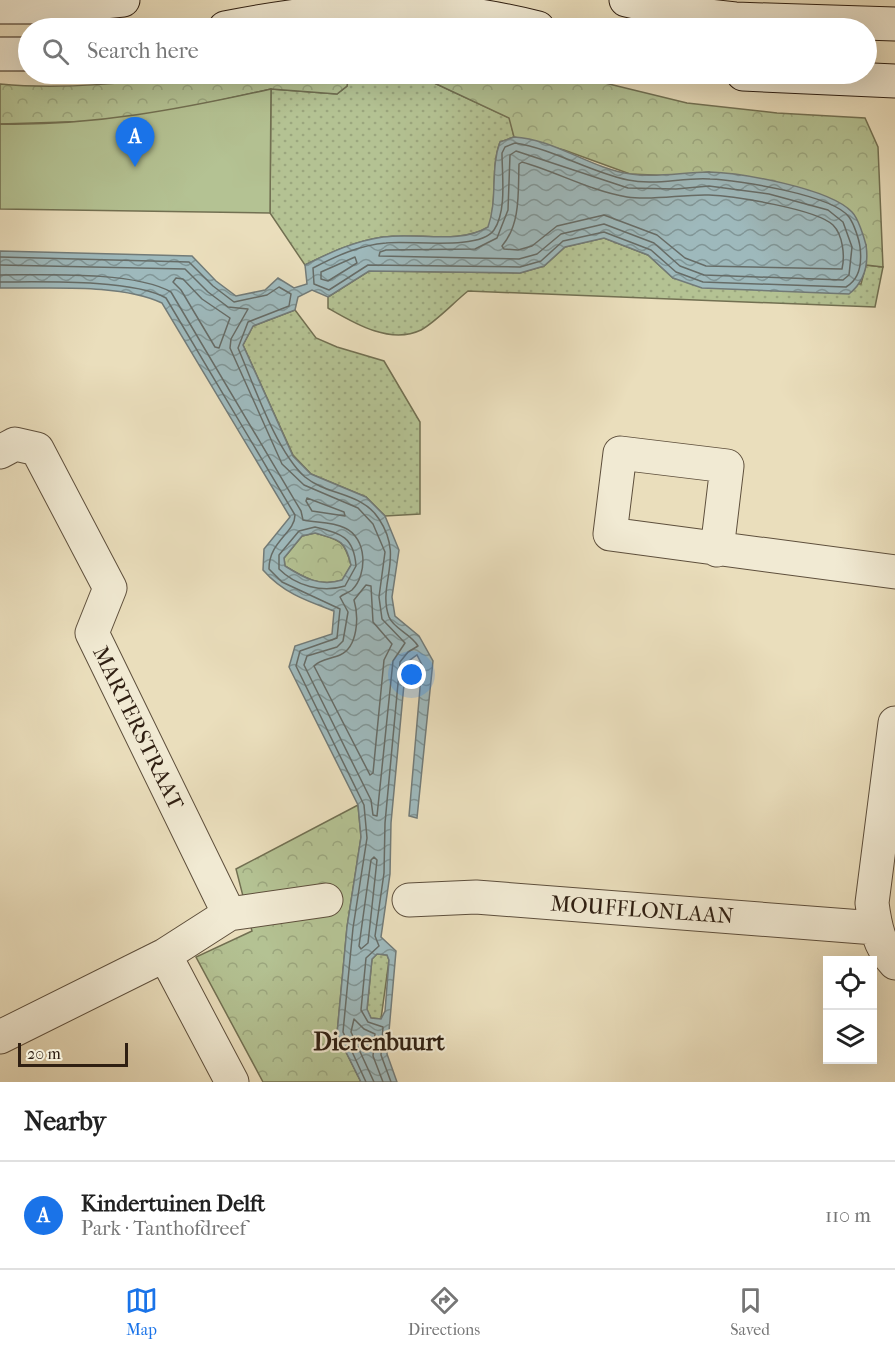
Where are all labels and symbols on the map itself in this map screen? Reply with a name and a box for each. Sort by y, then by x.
pin: A [116,118,154,167]
street label: MARTERSTRAAT [87,642,189,815]
your location [397,660,426,689]
street label: MOUFFLONLAAN [549,891,735,929]
district label: Dierenbuurt [313,1028,445,1056]
scale bar [18,1040,128,1068]

